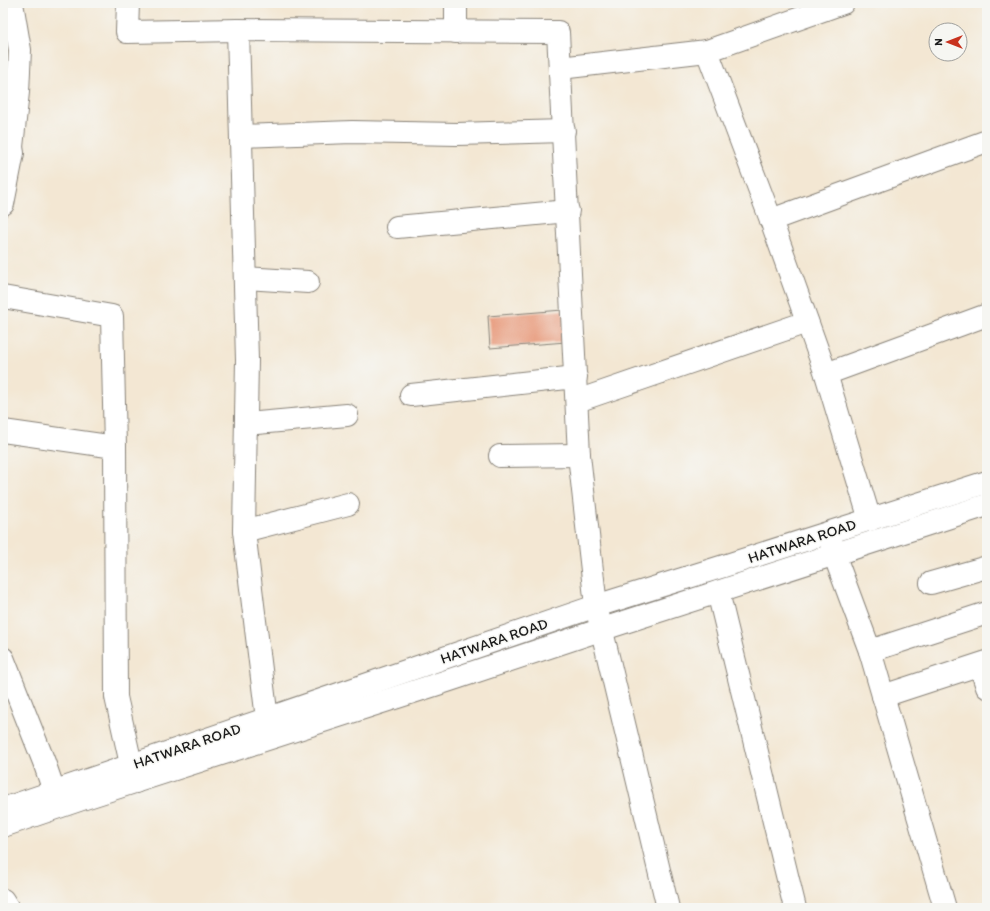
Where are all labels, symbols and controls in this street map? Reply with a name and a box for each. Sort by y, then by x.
north arrow [928,22,968,62]
text: N [932,38,945,46]
street label: HATWARA ROAD [746,515,858,567]
street label: HATWARA ROAD [438,614,550,668]
street label: HATWARA ROAD [131,719,243,773]

